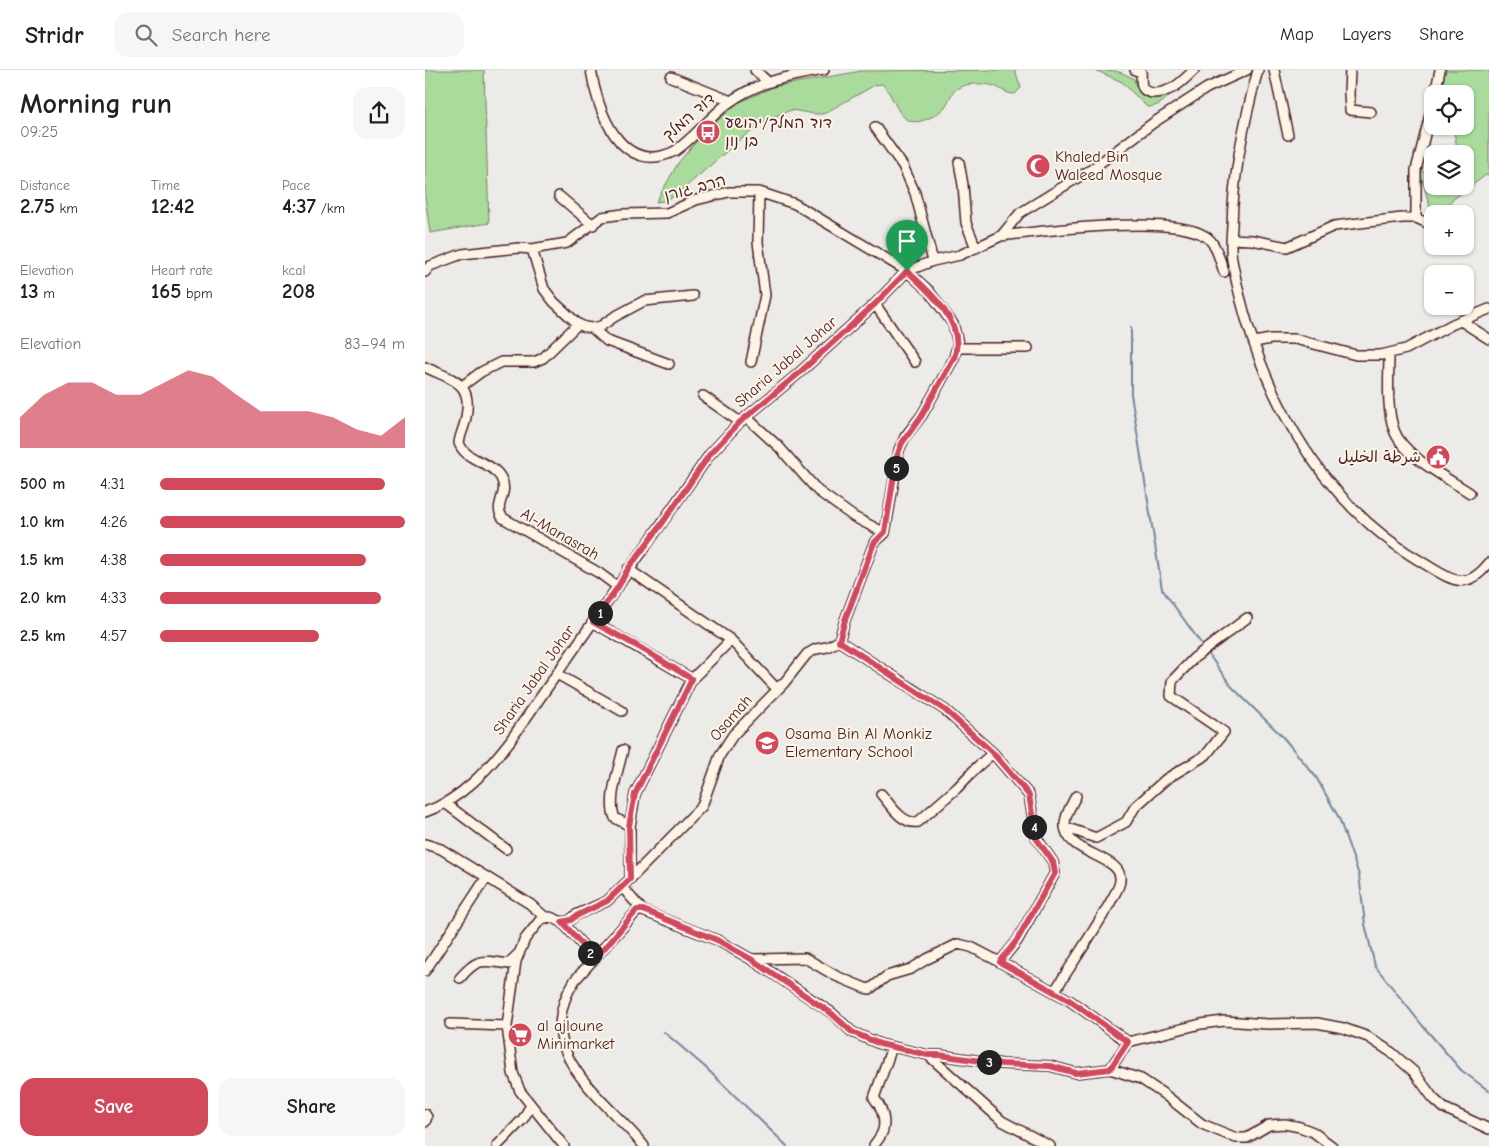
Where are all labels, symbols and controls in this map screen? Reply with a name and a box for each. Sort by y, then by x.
search box [114,12,464,57]
text: Stridr [25,21,84,49]
icon: search [132,21,160,49]
text: Search here [172,24,271,46]
text: Map [1280,24,1314,45]
text: Layers [1342,24,1391,45]
text: Share [1419,24,1464,45]
map controls [1424,85,1474,315]
button: locate [1424,85,1474,135]
button: share [353,87,405,139]
text: Morning run [20,88,172,120]
street label: דוד המלך [659,89,719,145]
place label: דוד המלך/יהושע בן נון [725,114,832,150]
bus stop icon: דוד המלך/יהושע בן נון [695,119,721,145]
text: 09:25 [20,123,58,141]
button: layers [1424,145,1474,195]
place label: Khaled Bin Waleed Mosque [1055,148,1162,184]
mosque icon: Khaled Bin Waleed Mosque [1025,153,1051,179]
street label: הרב גורן [662,171,728,206]
text: Distance [20,177,70,194]
text: Time [151,177,180,194]
text: Pace [282,177,310,194]
text: 2.75 [20,194,55,218]
text: 12:42 [151,194,194,218]
text: 4:37 [282,194,316,218]
text: km [55,200,78,217]
text: /km [316,200,345,217]
button: + [1424,205,1474,255]
pin [886,220,928,271]
icon: arrive [893,227,921,255]
text: Elevation [20,262,74,279]
text: Heart rate [151,262,213,279]
text: kcal [282,262,306,279]
button: − [1424,265,1474,315]
text: 13 [20,279,39,303]
text: 165 [151,279,181,303]
text: 208 [282,279,315,303]
text: m [39,285,55,302]
text: bpm [181,285,213,302]
street label: Sharia Jabal Johar [731,312,841,411]
text: Elevation [20,335,81,353]
text: 83–94 m [344,335,405,353]
public building icon: شرطة الخليل [1425,444,1451,470]
place label: شرطة الخليل [1338,448,1421,466]
pin: 5 [883,456,909,480]
text: 5 [893,460,900,477]
text: 500 m [20,475,65,493]
text: 4:31 [100,475,125,493]
street label: Al-Manasrah [518,504,602,564]
text: 1.0 km [20,513,65,531]
text: 4:26 [100,513,128,531]
text: 1.5 km [20,551,64,569]
text: 4:38 [100,551,127,569]
text: 2.0 km [20,589,66,607]
text: 4:33 [100,589,127,607]
pin: 1 [587,600,613,626]
text: 1 [598,605,603,622]
street label: Sharia Jabal Johar [490,621,579,738]
text: 2.5 km [20,627,66,645]
text: 4:57 [100,627,127,645]
street label: Osamah [706,691,756,745]
place label: Osama Bin Al Monkiz Elementary School [785,725,932,761]
school or university icon: Osama Bin Al Monkiz Elementary School [754,730,780,756]
pin: 4 [1021,814,1047,840]
text: 4 [1031,819,1038,836]
pin: 2 [577,940,603,966]
text: 2 [587,945,594,962]
place label: al ajloune Minimarket [537,1017,615,1053]
supermarket icon: al ajloune Minimarket [507,1022,533,1048]
pin: 3 [977,1050,1001,1074]
text: 3 [986,1054,993,1071]
button: Save [20,1078,208,1136]
button: Share [218,1078,405,1136]

